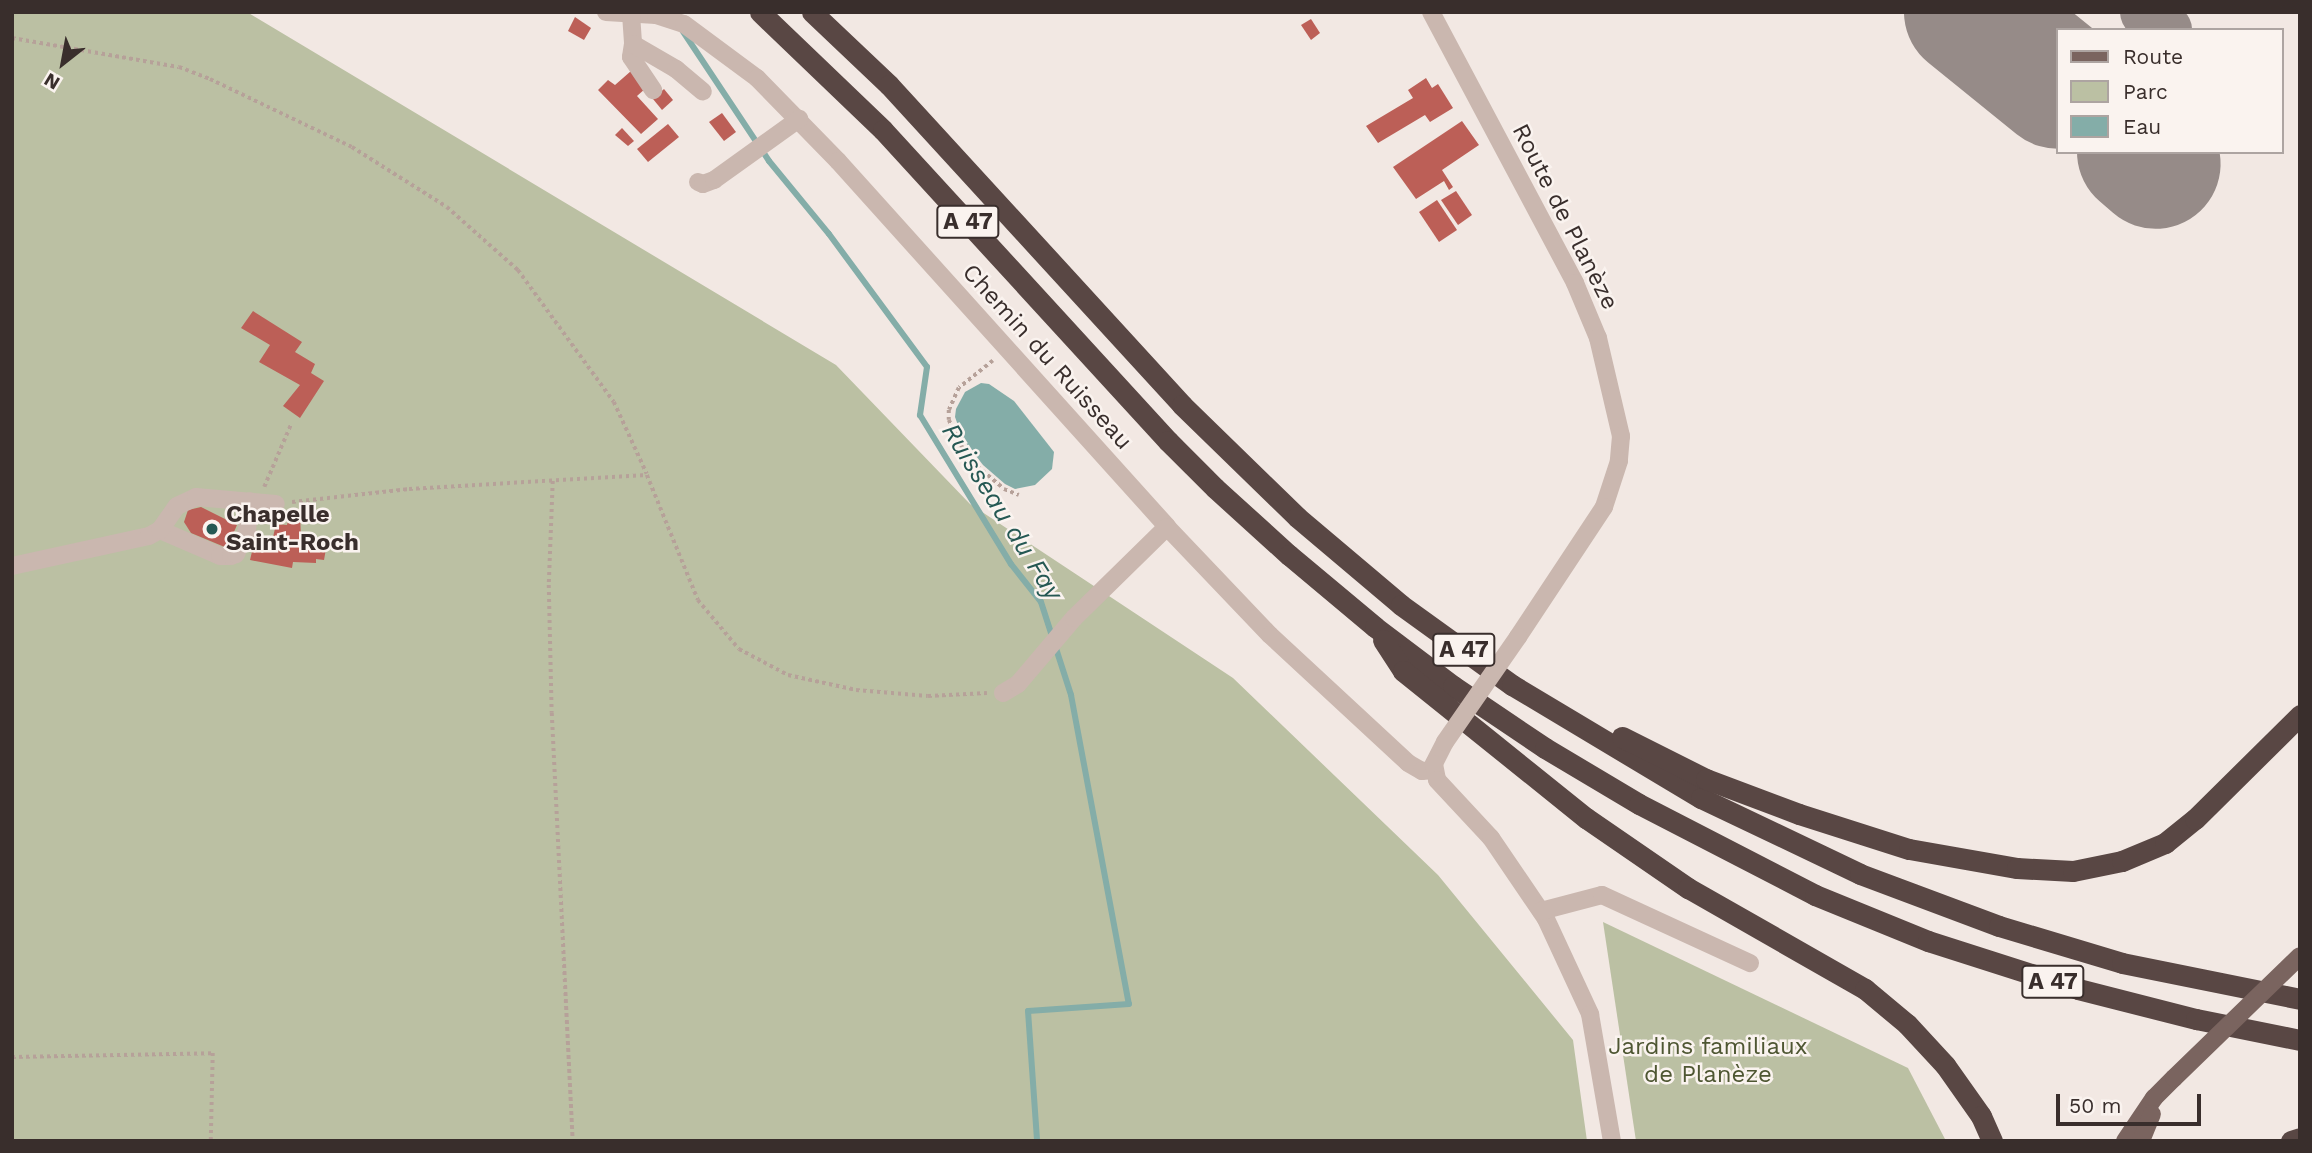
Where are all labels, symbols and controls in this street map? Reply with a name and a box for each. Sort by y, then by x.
north arrow [28,28,98,98]
legend [2056,28,2284,154]
text: Route [2123,44,2183,69]
text: N [40,68,64,95]
text: Parc [2123,79,2168,104]
text: Eau [2123,114,2161,139]
street label: Route de Planèze [1506,119,1624,315]
road number: A 47 [935,202,1001,242]
street label: Chemin du Ruisseau [956,258,1138,456]
water label: Ruisseau du Fay [935,418,1069,606]
place label: Chapelle Saint-Roch [226,501,359,557]
marker: Chapelle Saint-Roch [204,521,220,537]
road number: A 47 [1431,630,1497,670]
road number: A 47 [2020,962,2086,1001]
park label: Jardins familiaux de Planèze [1608,1033,1808,1089]
scale bar [2060,1080,2205,1124]
text: 50 m [2069,1093,2121,1118]

